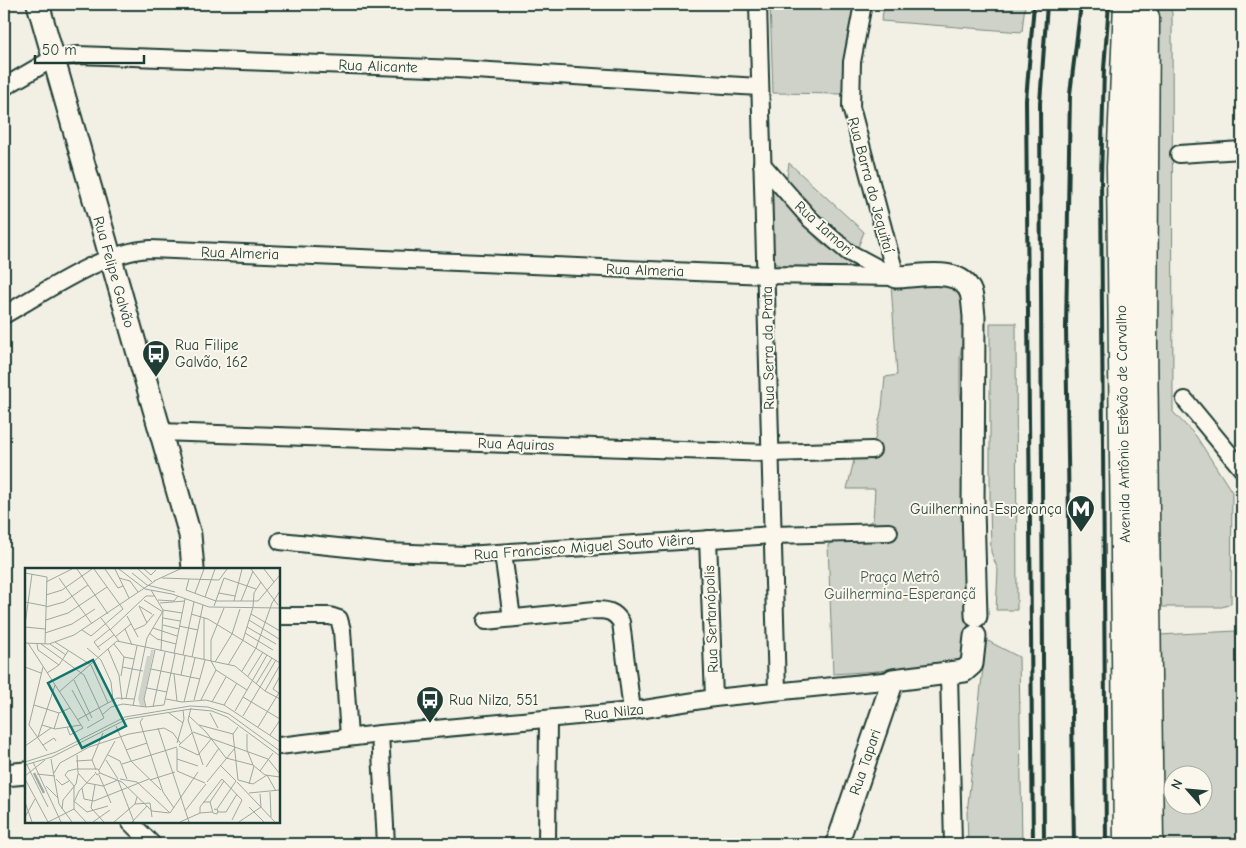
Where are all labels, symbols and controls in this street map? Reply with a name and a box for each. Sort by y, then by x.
scale bar [35,32,144,64]
text: 50 m [42,41,77,59]
street label: Rua Alicante [338,56,418,76]
street label: Rua Barra do Jequitaí [844,115,898,255]
street label: Rua Iamori [791,197,857,259]
street label: Rua Felipe Galvão [89,214,139,330]
street label: Rua Almeria [201,243,279,263]
street label: Rua Almeria [606,260,684,280]
street label: Rua Serra da Prata [758,286,778,410]
street label: Avenida Antônio Estêvão de Carvalho [1112,305,1134,543]
place label: Rua Filipe Galvão, 162 [175,336,248,371]
bus stop icon: Rua Filipe Galvão, 162 [141,339,171,378]
street label: Rua Aquiras [477,434,555,454]
metro station icon: Guilhermina-Esperança [1066,494,1096,533]
place label: Guilhermina-Esperança [910,500,1062,518]
street label: Rua Francisco Miguel Souto Viêira [473,530,695,564]
street label: Rua Sertanópolis [700,565,722,673]
inset map [25,568,280,823]
park label: Praça Metrô Guilhermina-Esperançã [824,568,976,603]
bus stop icon: Rua Nilza, 551 [415,685,445,724]
place label: Rua Nilza, 551 [449,691,539,709]
street label: Rua Nilza [583,700,645,724]
street label: Rua Tapari [845,727,885,797]
north arrow [1164,766,1214,816]
text: N [1167,776,1187,792]

